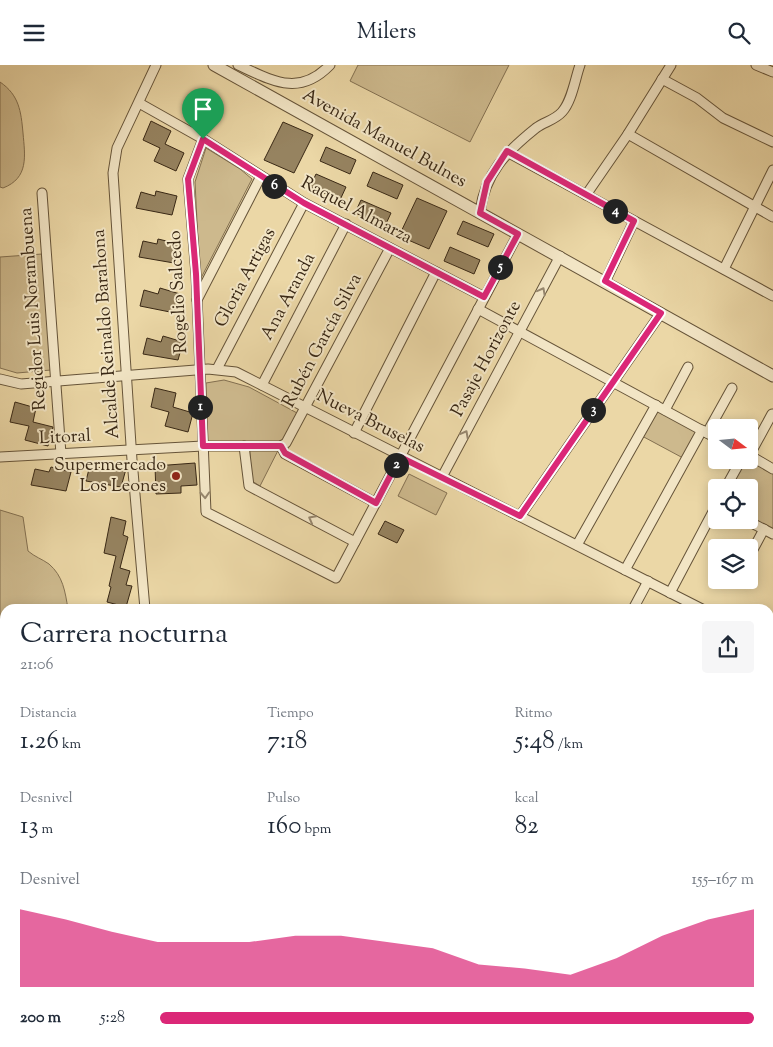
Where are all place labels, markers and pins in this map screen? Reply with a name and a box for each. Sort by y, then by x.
pin [182,88,224,139]
pin: 6 [262,173,286,199]
pin: 4 [602,199,628,223]
pin: 5 [488,255,512,279]
pin: 1 [188,395,212,419]
pin: 3 [580,397,606,423]
place label: Supermercado Los Leones [54,453,166,500]
pin: 2 [384,453,408,477]
marker: Supermercado Los Leones [170,470,182,482]

